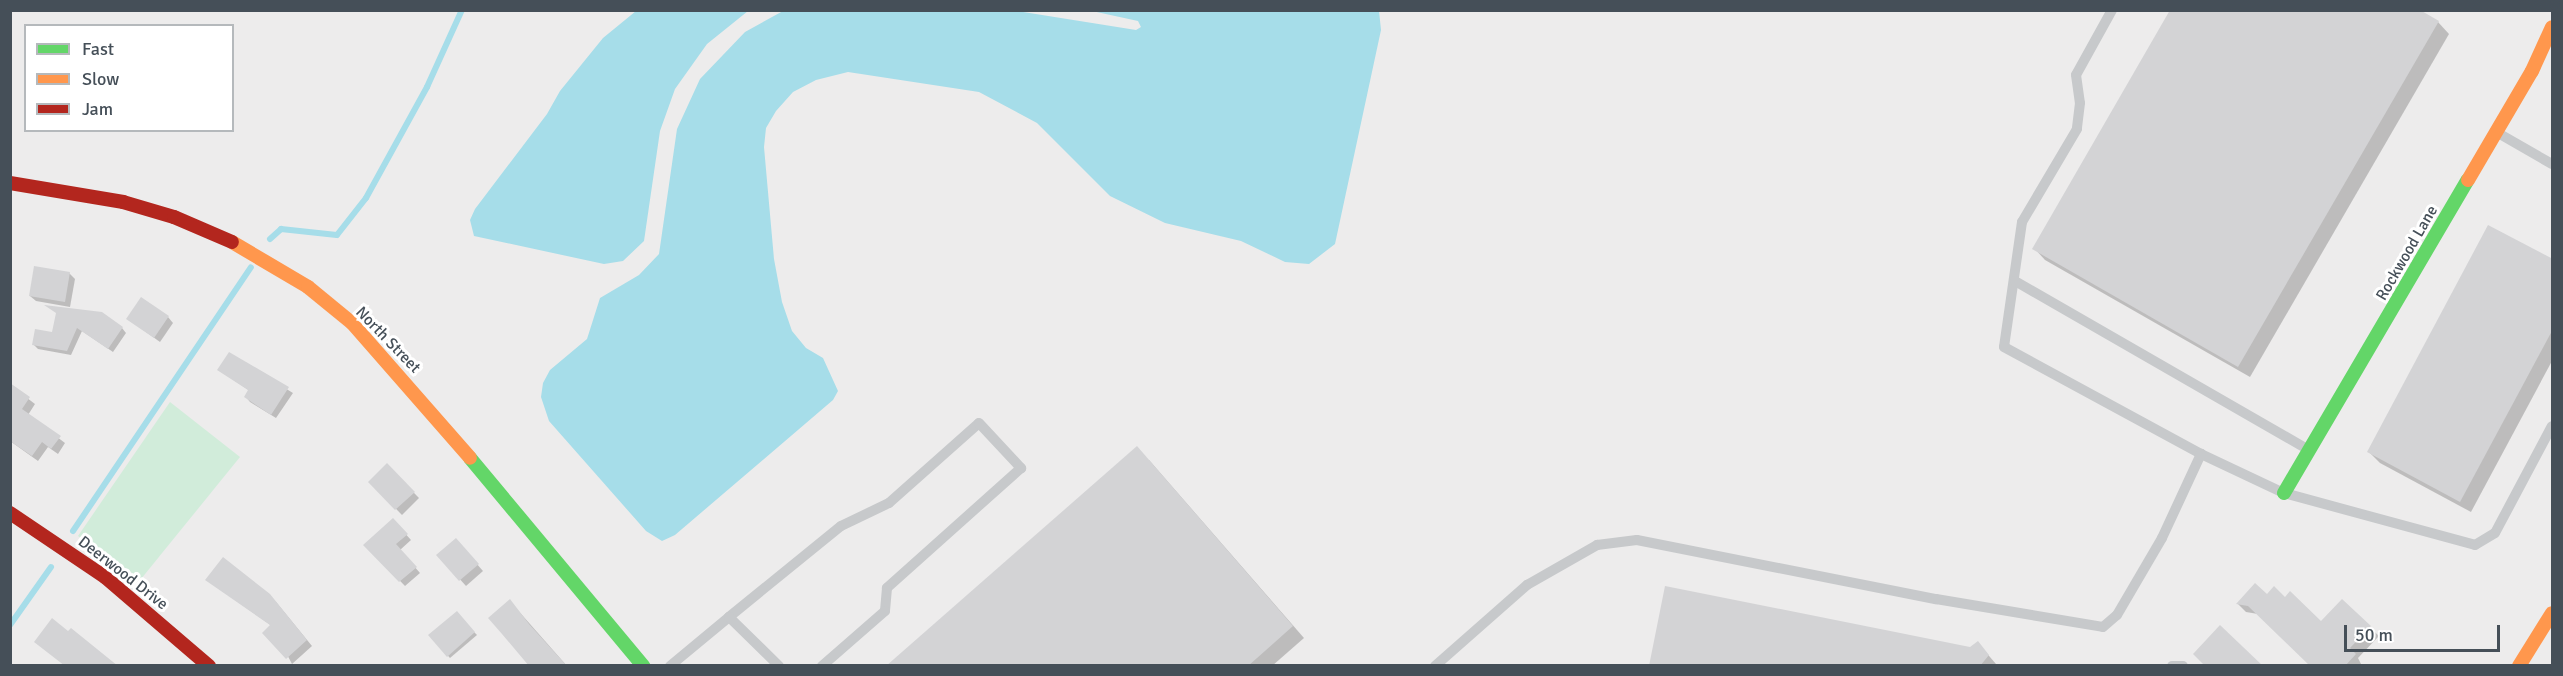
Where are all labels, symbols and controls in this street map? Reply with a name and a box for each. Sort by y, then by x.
legend [24,24,234,132]
text: Fast [82,38,114,60]
text: Slow [82,68,119,90]
text: Jam [82,98,113,120]
street label: Rockwood Lane [2372,202,2442,304]
street label: North Street [352,303,424,377]
street label: Deerwood Drive [74,532,172,614]
scale bar [2347,613,2503,651]
text: 50 m [2355,624,2393,646]

